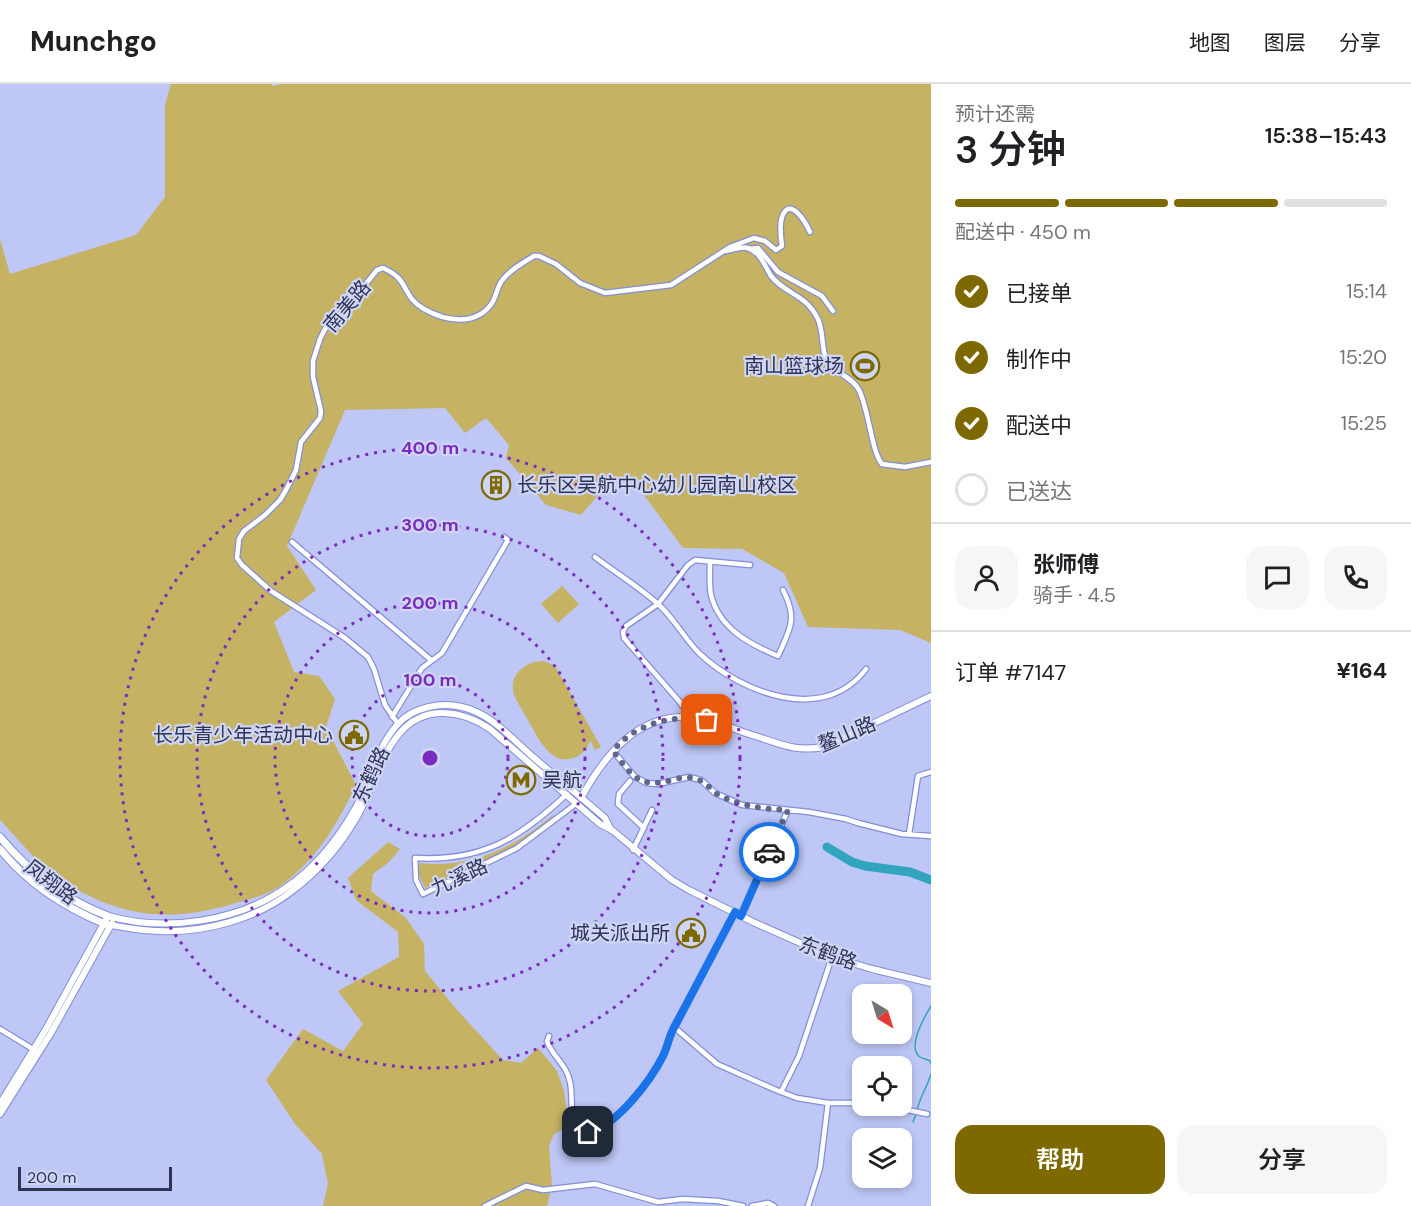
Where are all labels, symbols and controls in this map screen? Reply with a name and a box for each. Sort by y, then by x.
text: Munchgo [30,23,157,60]
text: 地图 [1189,29,1231,57]
text: 图层 [1264,29,1306,57]
text: 分享 [1339,29,1381,57]
text: 预计还需 [955,101,1035,127]
text: 15:38–15:43 [1265,121,1387,150]
text: 3 分钟 [955,124,1066,175]
text: 配送中 · 450 m [955,219,1091,245]
street label: 南美路 [318,275,376,337]
icon: check [955,275,988,308]
text: 15:14 [1346,278,1387,304]
text: 已接单 [1006,279,1072,308]
icon: check [955,341,988,374]
text: 15:20 [1340,344,1387,370]
text: 制作中 [1006,345,1072,374]
sports icon: 南山篮球场 [849,350,881,382]
place label: 南山篮球场 [744,353,844,379]
icon: check [955,407,988,440]
text: 15:25 [1341,410,1387,436]
text: 配送中 [1006,411,1072,440]
text: 400 m [401,436,459,460]
building icon: 长乐区吴航中心幼儿园南山校区 [480,469,512,501]
place label: 长乐区吴航中心幼儿园南山校区 [517,472,797,498]
text: 已送达 [1006,477,1072,506]
text: 300 m [401,513,459,537]
button: person [955,546,1018,609]
button: chat [1246,546,1309,609]
button: phone [1324,546,1387,609]
text: 张师傅 [1033,550,1099,579]
text: 骑手 · 4.5 [1033,582,1116,608]
text: 200 m [402,591,458,615]
text: ¥164 [1336,656,1387,685]
text: 订单 #7147 [955,658,1066,687]
text: 100 m [403,668,457,692]
pin [681,694,732,745]
icon: bag [690,703,723,736]
street label: 鳌山路 [814,710,880,758]
public building icon: 长乐青少年活动中心 [338,719,370,751]
place label: 长乐青少年活动中心 [153,722,333,748]
street label: 东鹤路 [347,742,395,808]
centre of rings [420,748,440,768]
metro station icon: 吴航 [505,764,537,796]
place label: 吴航 [542,767,582,793]
courier [739,822,799,882]
icon: car [753,836,786,869]
street label: 九溪路 [426,853,492,901]
street label: 凤翔路 [19,854,83,910]
public building icon: 城关派出所 [675,917,707,949]
place label: 城关派出所 [570,920,670,946]
street label: 东鹤路 [795,931,861,975]
north arrow [852,984,912,1044]
map controls [852,984,912,1188]
button: locate [852,1056,912,1116]
pin [562,1106,613,1157]
icon: home [571,1115,604,1148]
button: 帮助 [955,1125,1165,1194]
button: 分享 [1177,1125,1387,1194]
button: layers [852,1128,912,1188]
scale bar [18,1164,172,1192]
text: 200 m [27,1167,76,1188]

